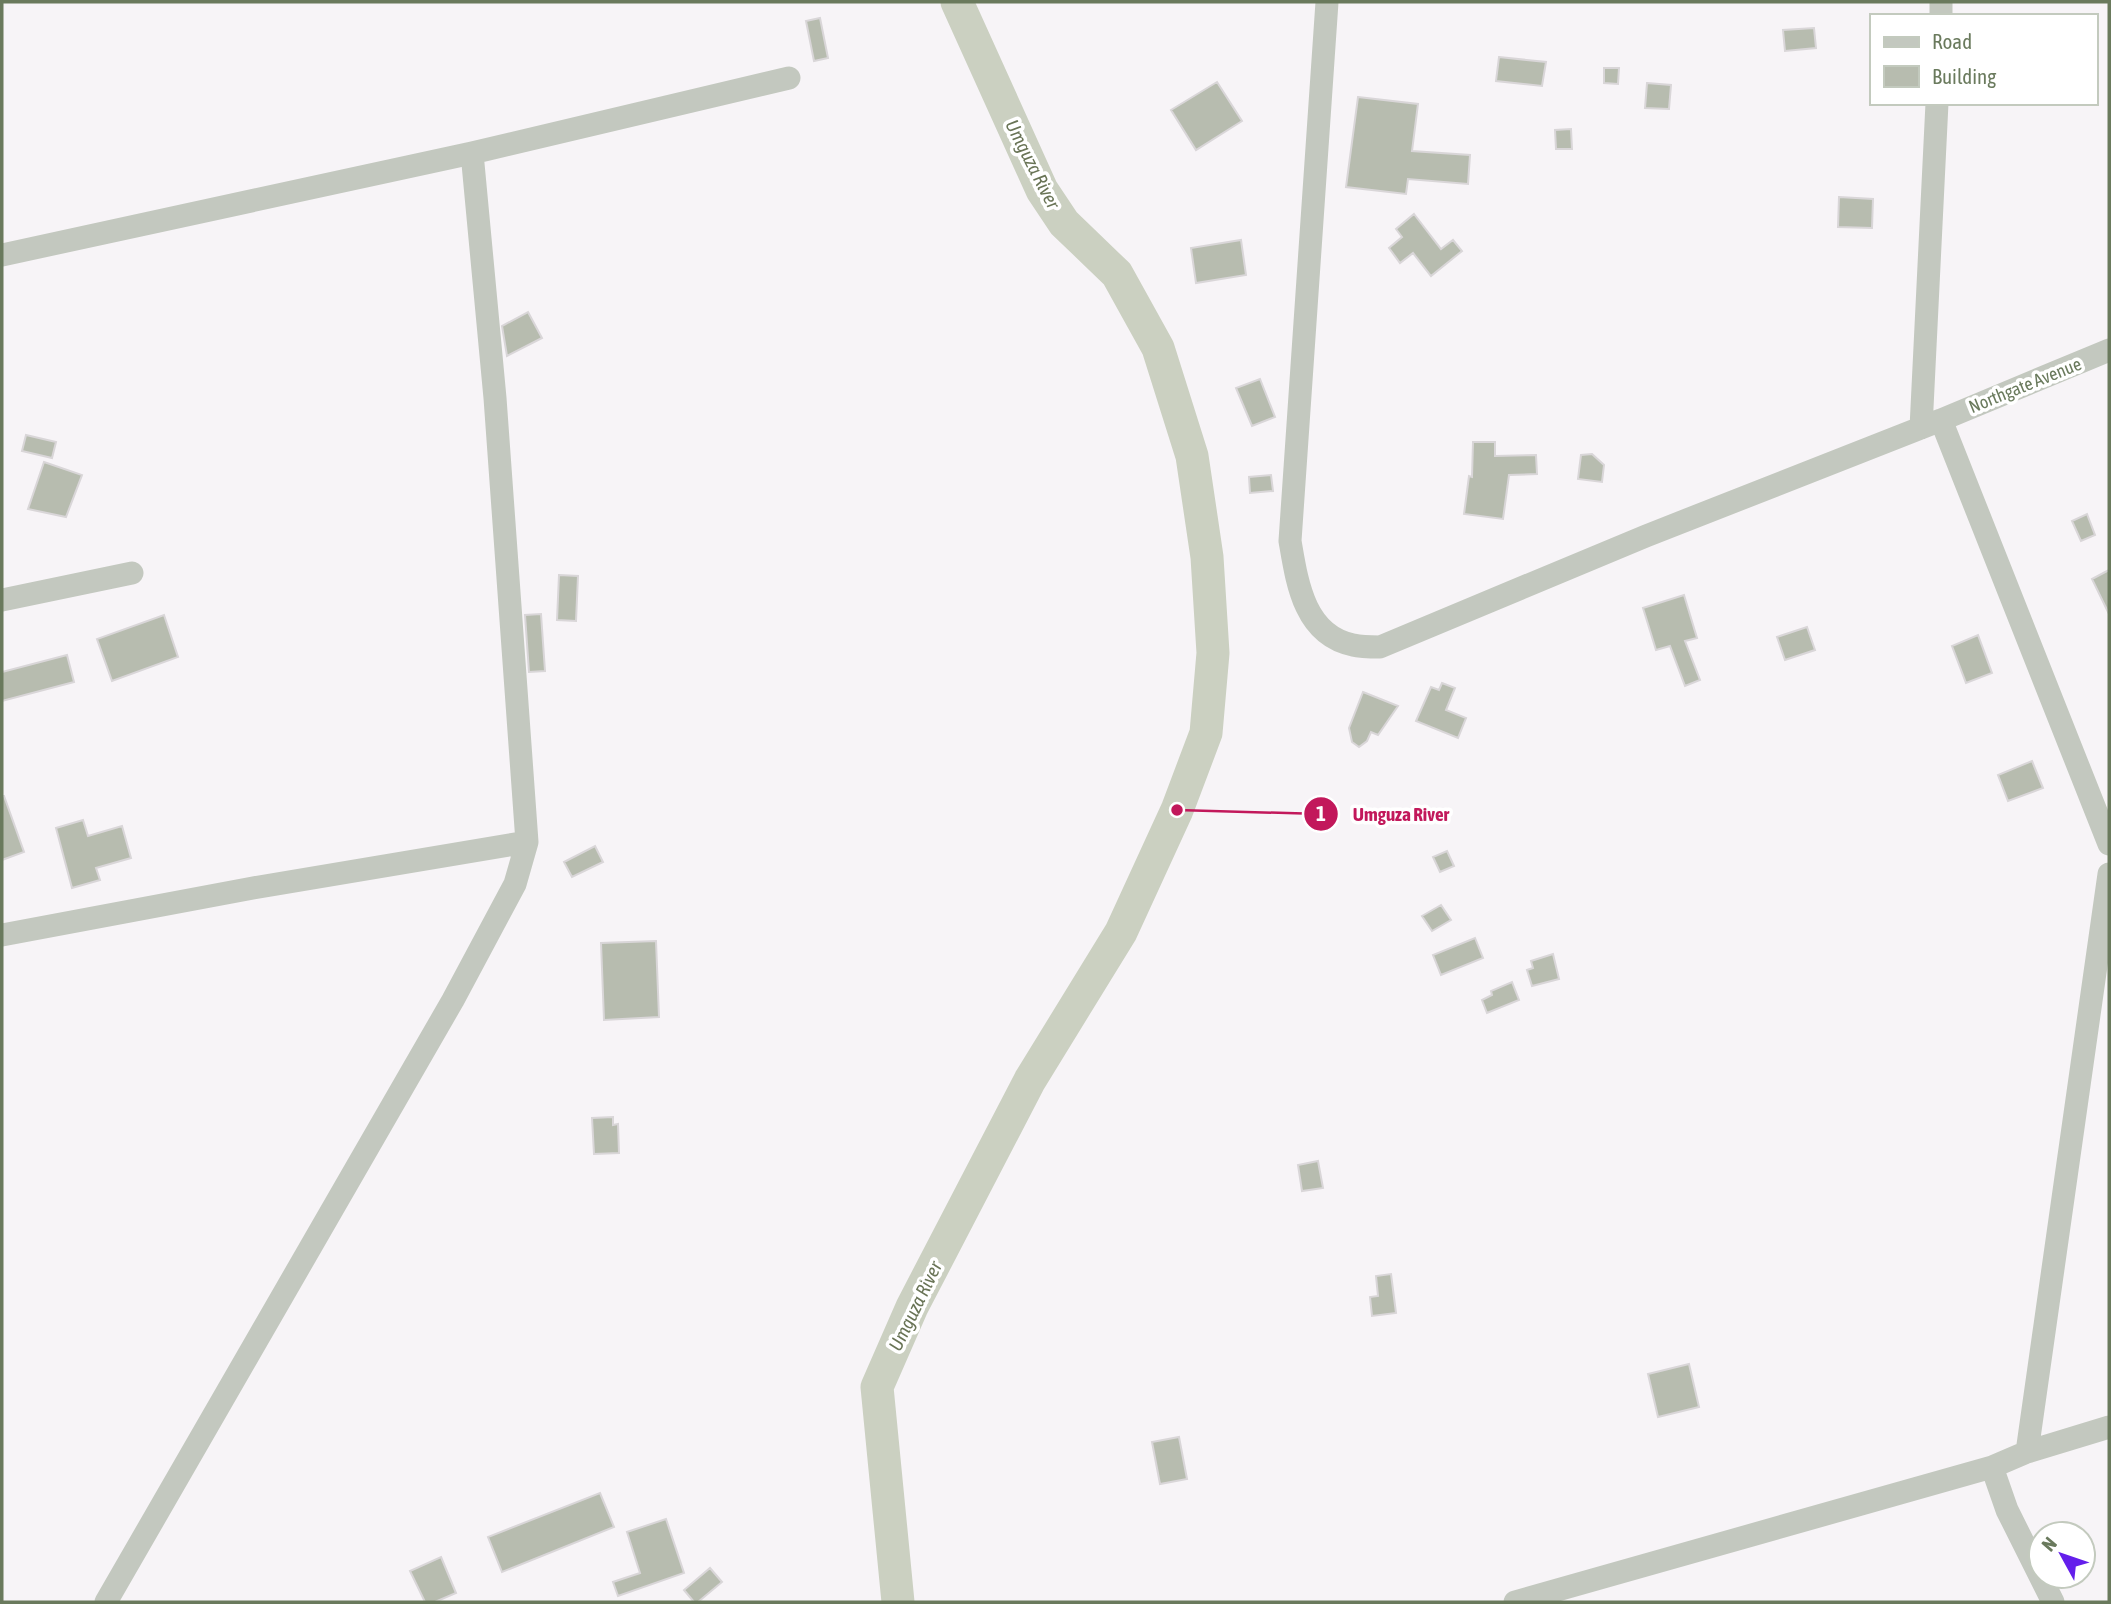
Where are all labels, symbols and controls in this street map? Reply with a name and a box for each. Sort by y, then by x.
legend [1870,14,2097,105]
text: Road [1932,29,1972,53]
text: Building [1932,64,1996,88]
water label: Umguza River [1001,116,1065,213]
street label: Northgate Avenue [1966,353,2084,417]
callout: Umguza River [1304,794,1463,834]
text: 1 [1316,801,1326,825]
text: Umguza River [1353,803,1450,825]
water label: Umguza River [884,1256,947,1354]
north arrow [2027,1520,2097,1590]
text: N [2037,1533,2061,1555]

